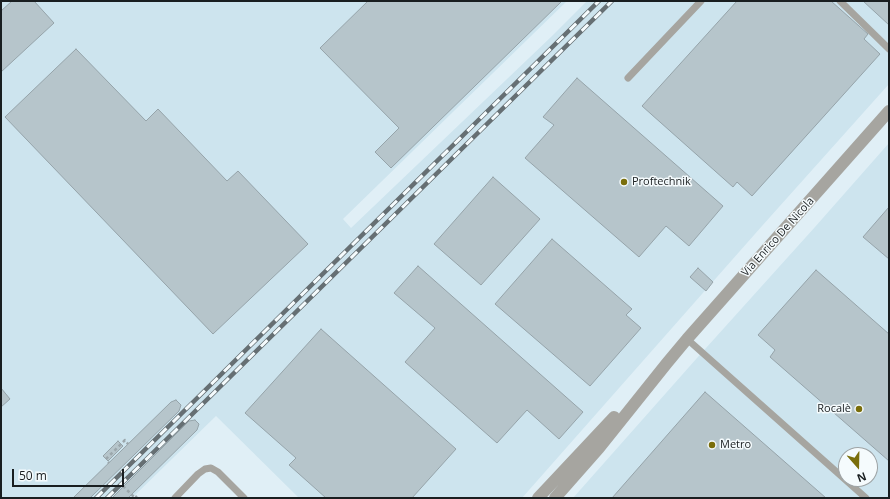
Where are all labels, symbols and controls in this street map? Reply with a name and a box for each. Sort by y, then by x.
place label: Proftechnik [632,175,691,189]
marker: Proftechnik [619,177,629,187]
street label: Via Enrico De Nicola [739,195,817,279]
place label: Rocalè [817,402,851,416]
marker: Rocalè [854,404,864,414]
place label: Metro [720,438,751,452]
marker: Metro [707,440,717,450]
north arrow [838,447,878,487]
scale bar [14,461,126,487]
text: 50 m [19,467,47,484]
text: N [855,469,869,486]

